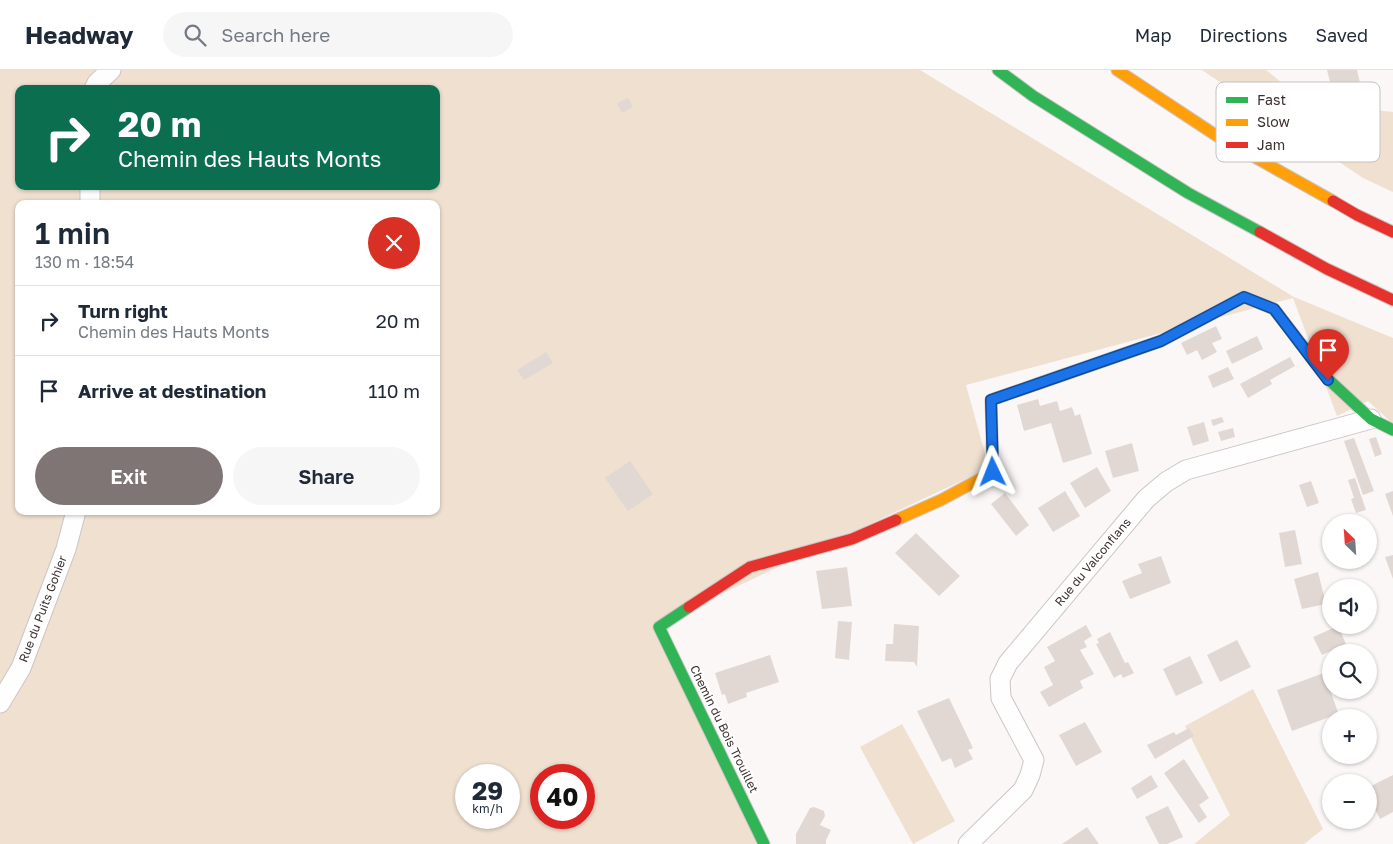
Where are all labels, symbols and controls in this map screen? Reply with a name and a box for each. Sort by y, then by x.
search box [163,12,513,57]
text: Headway [25,20,133,49]
icon: search [181,21,209,49]
text: Search here [221,23,330,46]
text: Map [1135,24,1171,46]
text: Directions [1199,24,1287,46]
text: Saved [1315,24,1368,46]
legend [1216,82,1380,162]
text: Fast [1257,91,1286,108]
text: 20 m [118,103,201,145]
icon: right [35,105,100,170]
text: Slow [1257,113,1290,130]
text: Jam [1257,136,1285,153]
text: Chemin des Hauts Monts [118,145,381,172]
text: 1 min [35,215,110,251]
button: close [368,217,420,269]
text: 130 m · 18:54 [35,252,134,272]
text: Turn right [78,299,168,322]
icon: right [35,307,63,335]
text: 20 m [376,309,420,332]
text: Chemin des Hauts Monts [78,322,270,342]
pin [1307,329,1349,380]
icon: arrive [1314,336,1342,364]
icon: arrive [35,377,63,405]
text: Arrive at destination [78,379,266,402]
text: 110 m [368,379,420,402]
position arrow [966,445,1018,497]
button: Exit [35,447,223,505]
button: Share [233,447,420,505]
north arrow [1322,514,1378,569]
map controls [1322,514,1377,829]
street label: Rue du Valconflans [1051,515,1134,609]
street label: Rue du Puits Gohier [15,553,70,664]
button: sound [1322,579,1377,634]
button: search [1322,644,1377,699]
street label: Chemin du Bois Trouillet [687,663,762,795]
button: + [1322,709,1377,764]
speed limit sign: 40 [530,764,595,829]
button: − [1322,774,1377,829]
text: 29 [472,775,503,806]
text: km/h [472,801,503,816]

